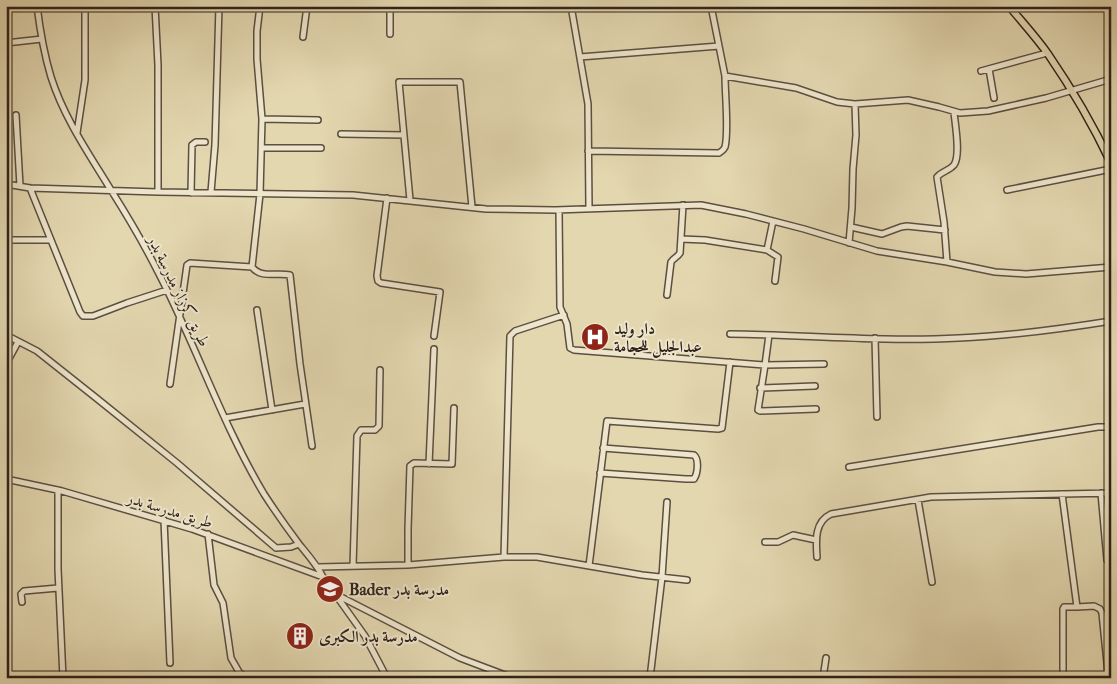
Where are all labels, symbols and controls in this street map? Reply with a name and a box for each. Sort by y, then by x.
street label: طريق كرزاز مدرسة بدر [142,230,214,350]
place label: دار وليد عبدالجليل للحجامة [614,319,702,358]
hospital icon: دار وليد عبدالجليل للحجامة [580,322,610,352]
street label: طريق مدرسة بدر [123,487,215,533]
school or university icon: Bader مدرسة بدر [315,574,345,604]
place label: Bader مدرسة بدر [349,580,449,599]
building icon: مدرسة بدر الكبرى [285,621,315,651]
place label: مدرسة بدر الكبرى [319,627,418,647]

